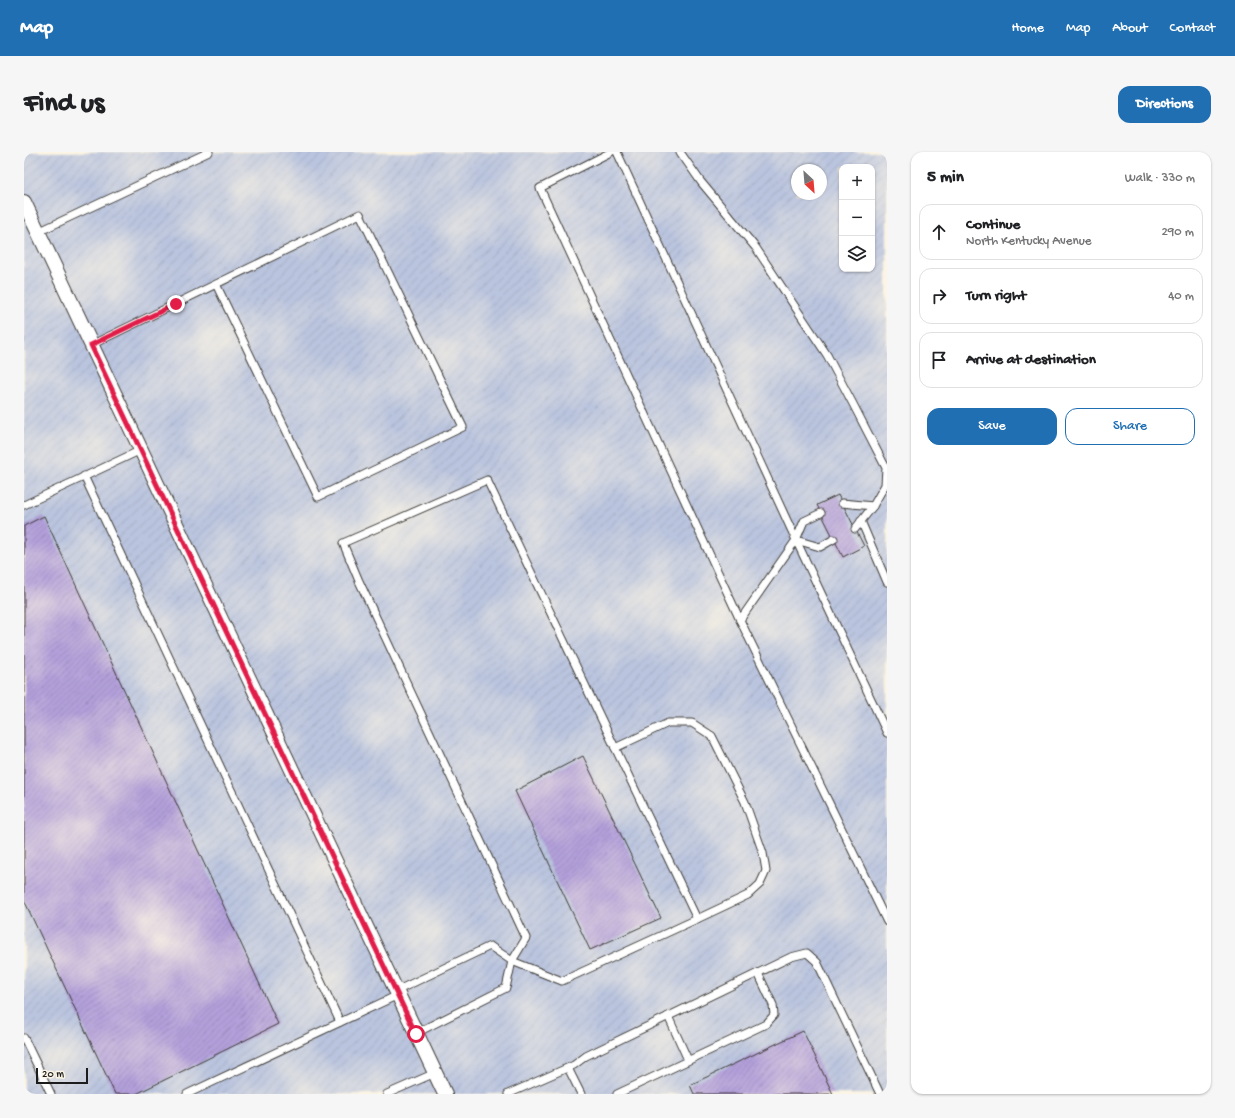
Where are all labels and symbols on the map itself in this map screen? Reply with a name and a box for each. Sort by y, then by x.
north arrow [791,164,827,200]
route end [167,295,185,313]
route start [407,1025,425,1043]
scale bar [36,1066,88,1085]

